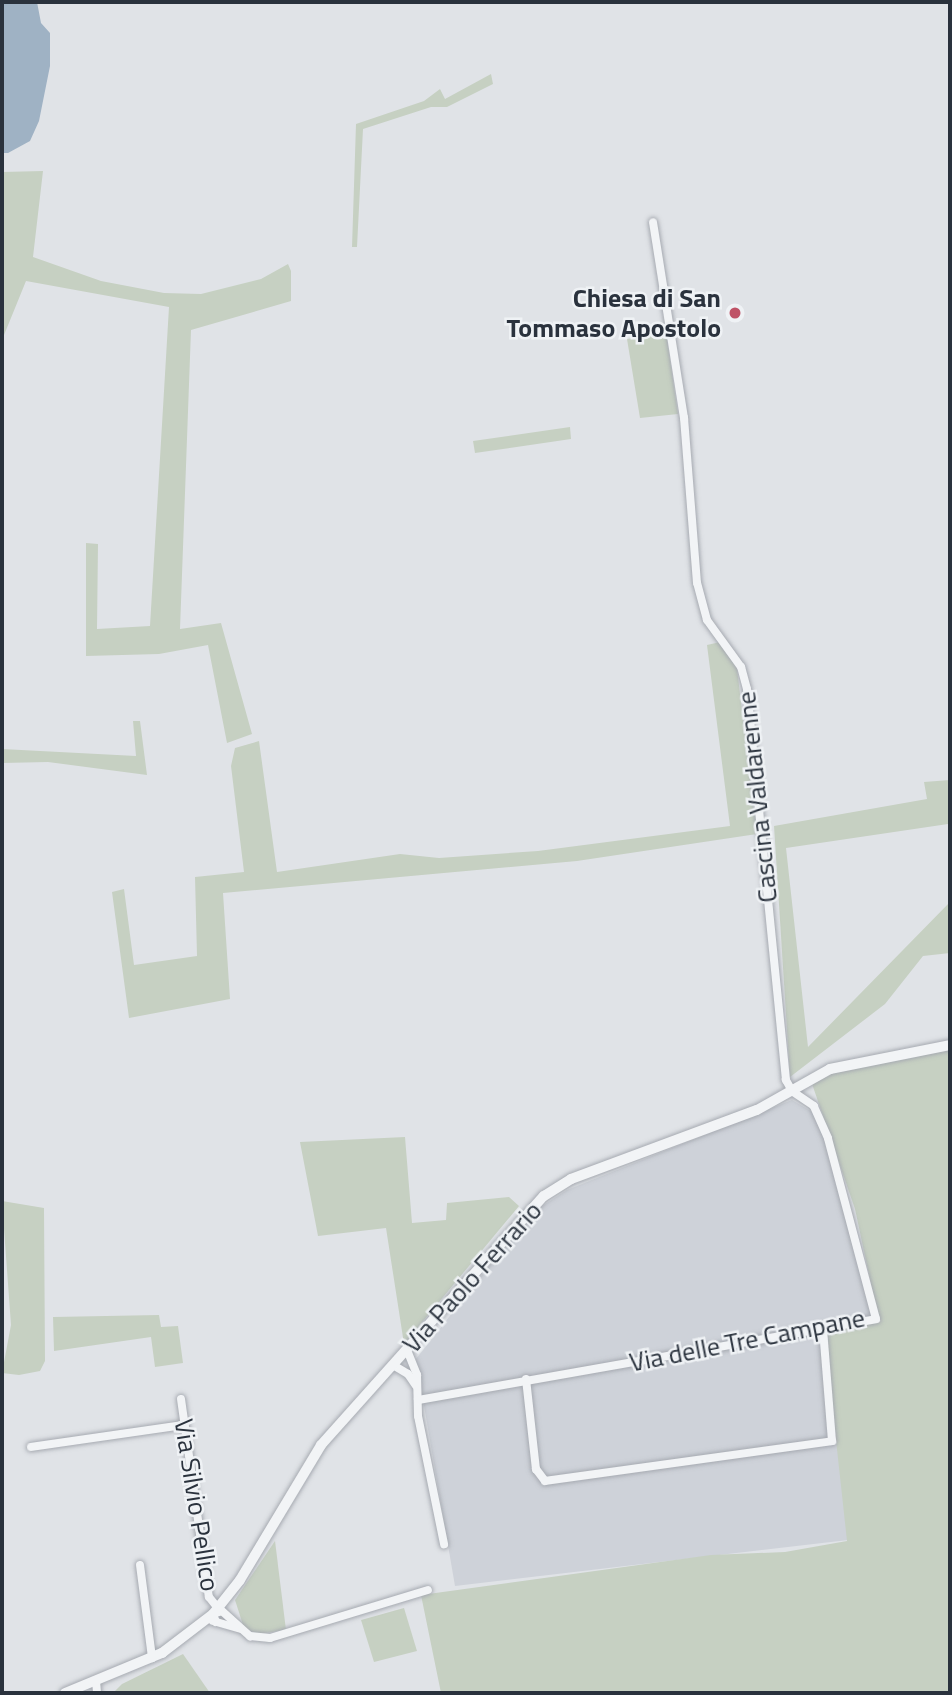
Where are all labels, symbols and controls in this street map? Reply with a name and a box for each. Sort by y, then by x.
place label: Chiesa di San Tommaso Apostolo [507,282,721,344]
marker: Chiesa di San Tommaso Apostolo [727,305,743,321]
street label: Cascina Valdarenne [730,690,784,904]
street label: Via Paolo Ferrario [396,1195,548,1359]
street label: Via delle Tre Campane [627,1302,867,1378]
street label: Via Silvio Pellico [168,1417,226,1593]

